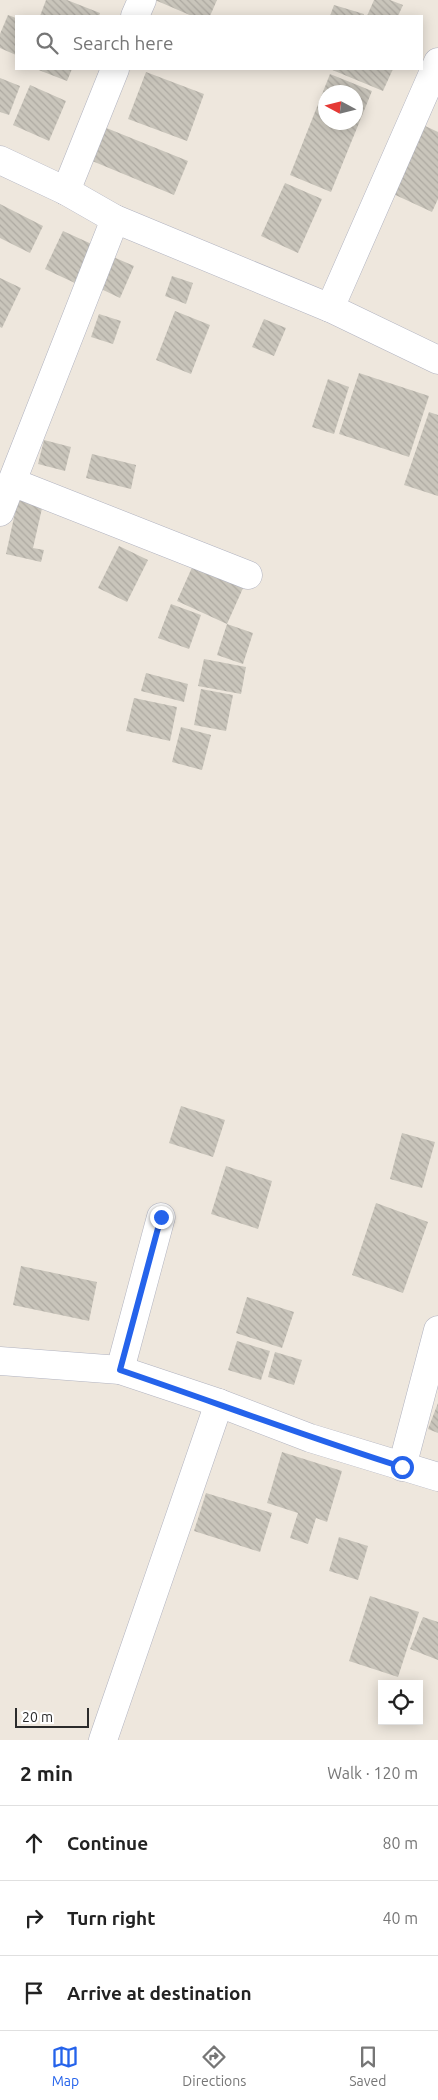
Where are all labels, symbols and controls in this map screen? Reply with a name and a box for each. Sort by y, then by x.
search box [15,15,423,70]
icon: search [33,29,61,57]
text: Search here [73,32,173,54]
north arrow [318,85,363,130]
route end [150,1206,173,1229]
route start [391,1456,414,1479]
map controls [378,1680,423,1725]
button: locate [378,1680,423,1725]
scale bar [15,1705,89,1728]
text: 20 m [22,1709,53,1725]
text: 2 min [20,1761,73,1785]
text: Walk · 120 m [327,1764,418,1782]
icon: ahead [20,1829,48,1857]
text: Continue [67,1832,148,1854]
text: 80 m [382,1834,418,1852]
icon: right [20,1904,48,1932]
text: Turn right [67,1907,155,1929]
text: 40 m [382,1909,418,1927]
icon: arrive [20,1979,48,2007]
text: Arrive at destination [67,1982,252,2004]
tab: Map [51,2043,79,2089]
tab: Directions [182,2043,246,2089]
tab: Saved [349,2043,387,2089]

